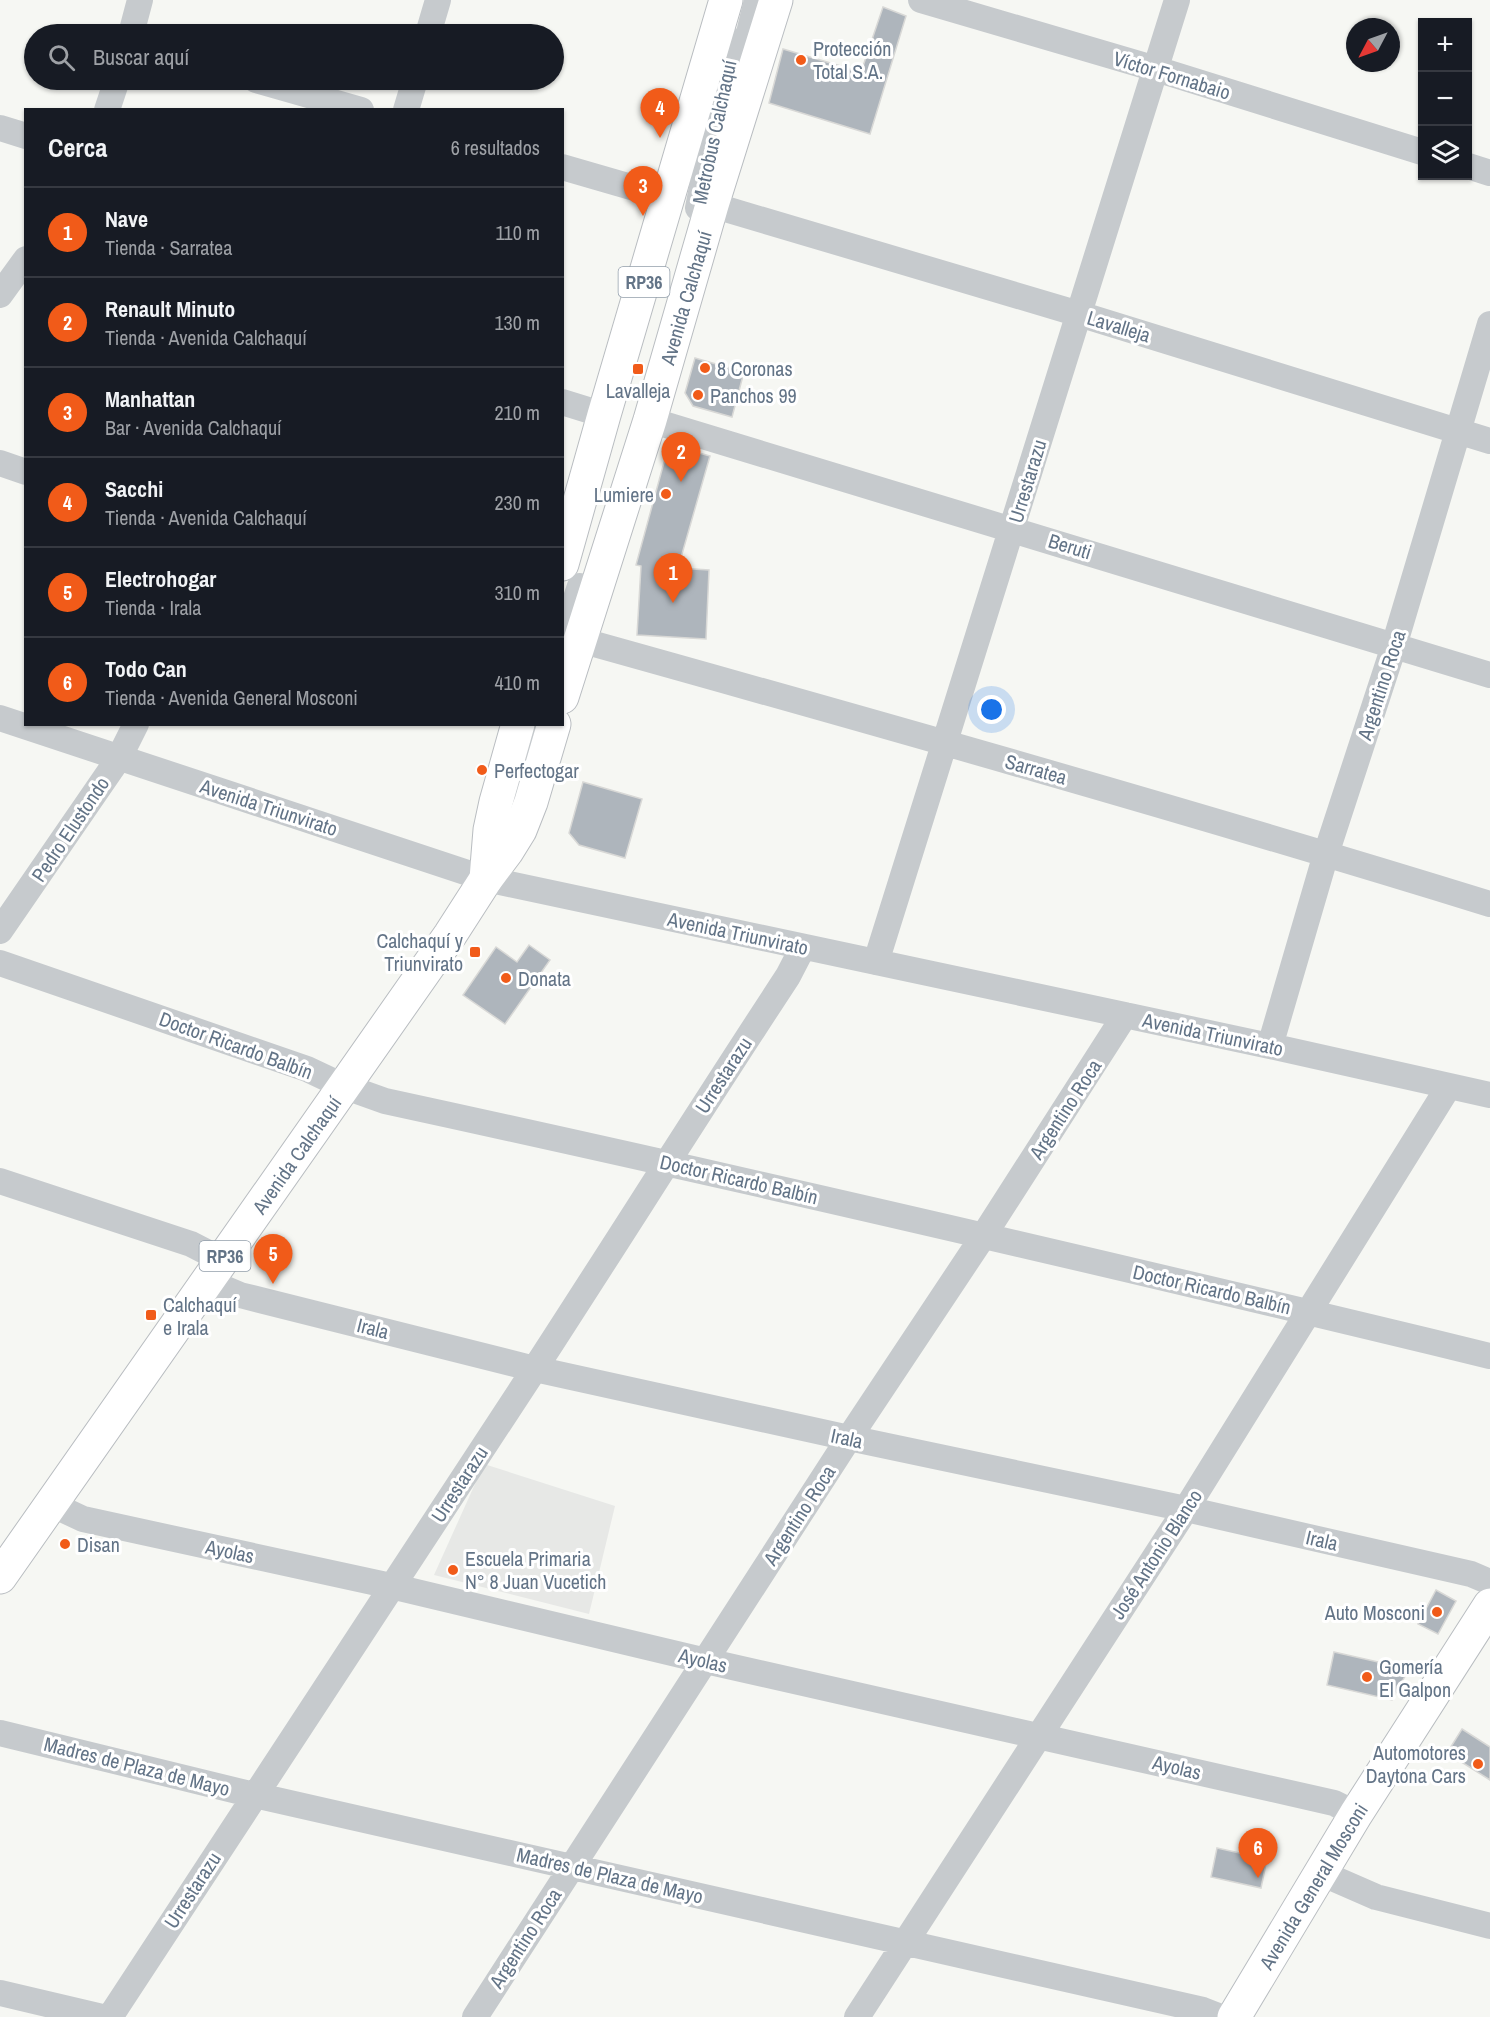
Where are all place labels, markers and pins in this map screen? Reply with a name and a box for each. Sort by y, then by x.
place label: Protección Total S.A. [813,35,891,85]
marker: Protección Total S.A. [794,53,808,67]
pin: 4 [640,88,680,138]
pin: 3 [624,166,662,216]
place label: 8 Coronas [717,355,793,382]
marker: 8 Coronas [698,361,712,375]
marker: Lavalleja [631,362,645,376]
place label: Lavalleja [606,377,670,404]
place label: Panchos 99 [710,382,797,409]
marker: Panchos 99 [691,388,705,402]
pin: 2 [662,432,700,482]
place label: Lumiere [594,481,654,508]
marker: Lumiere [659,487,673,501]
pin: 1 [654,554,692,603]
place label: Perfectogar [494,757,579,784]
marker: Perfectogar [475,763,489,777]
place label: Calchaquí y Triunvirato [376,927,464,977]
marker: Calchaquí y Triunvirato [468,945,482,959]
place label: Donata [518,965,571,992]
marker: Donata [499,971,513,985]
pin: 5 [254,1234,292,1284]
place label: Calchaquí e Irala [163,1291,237,1341]
marker: Calchaquí e Irala [144,1308,158,1322]
place label: Disan [77,1531,120,1558]
marker: Disan [58,1537,72,1551]
place label: Escuela Primaria N° 8 Juan Vucetich [465,1545,606,1595]
marker: Escuela Primaria N° 8 Juan Vucetich [446,1563,460,1577]
place label: Auto Mosconi [1324,1599,1425,1626]
marker: Auto Mosconi [1430,1605,1444,1619]
place label: Gomería El Galpon [1379,1653,1451,1703]
marker: Gomería El Galpon [1360,1670,1374,1684]
place label: Automotores Daytona Cars [1366,1739,1466,1789]
marker: Automotores Daytona Cars [1471,1757,1485,1771]
pin: 6 [1238,1828,1278,1878]

